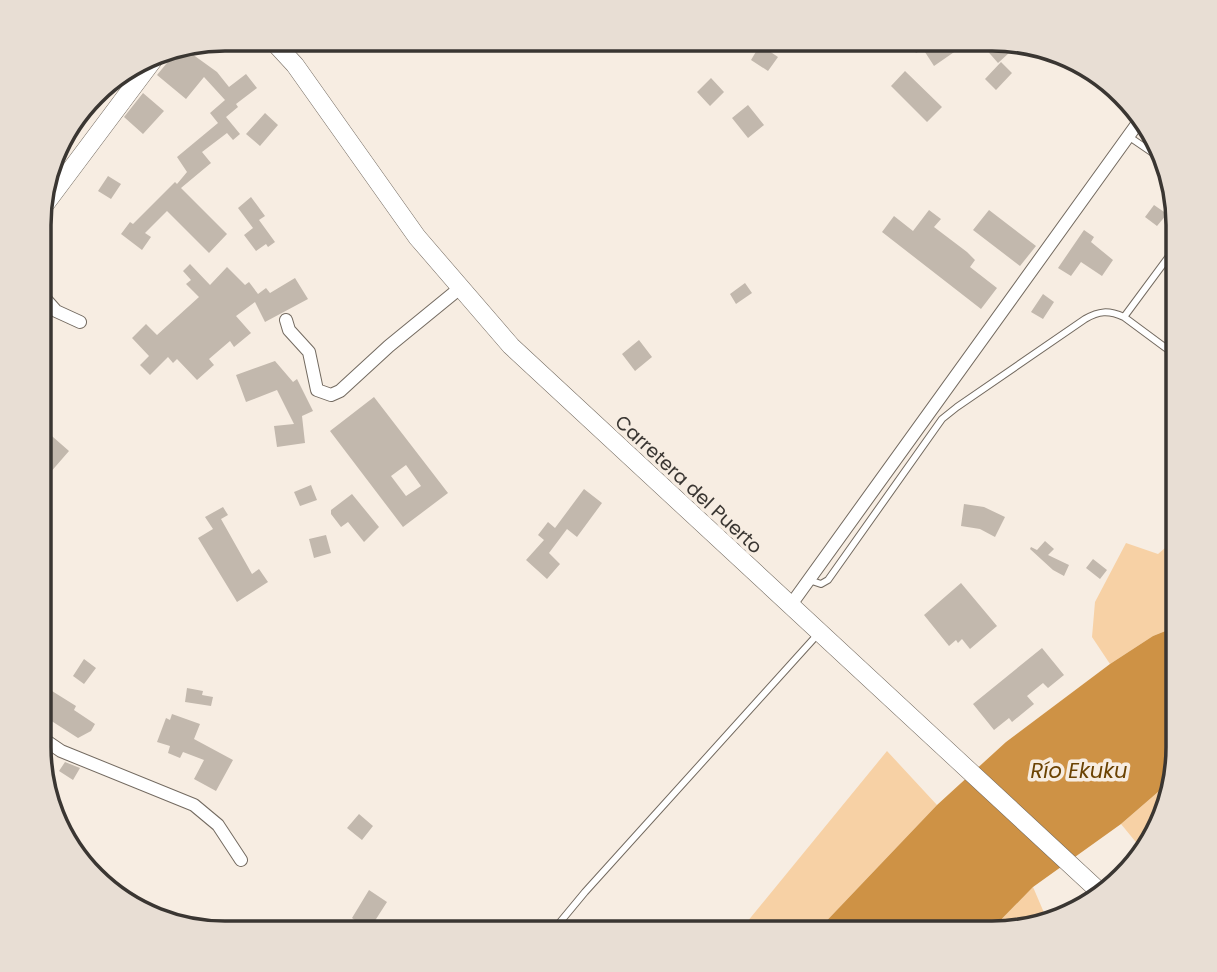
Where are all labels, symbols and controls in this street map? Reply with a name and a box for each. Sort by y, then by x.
street label: Carretera del Puerto [609,409,768,560]
water label: Río Ekuku [1031,756,1127,785]

